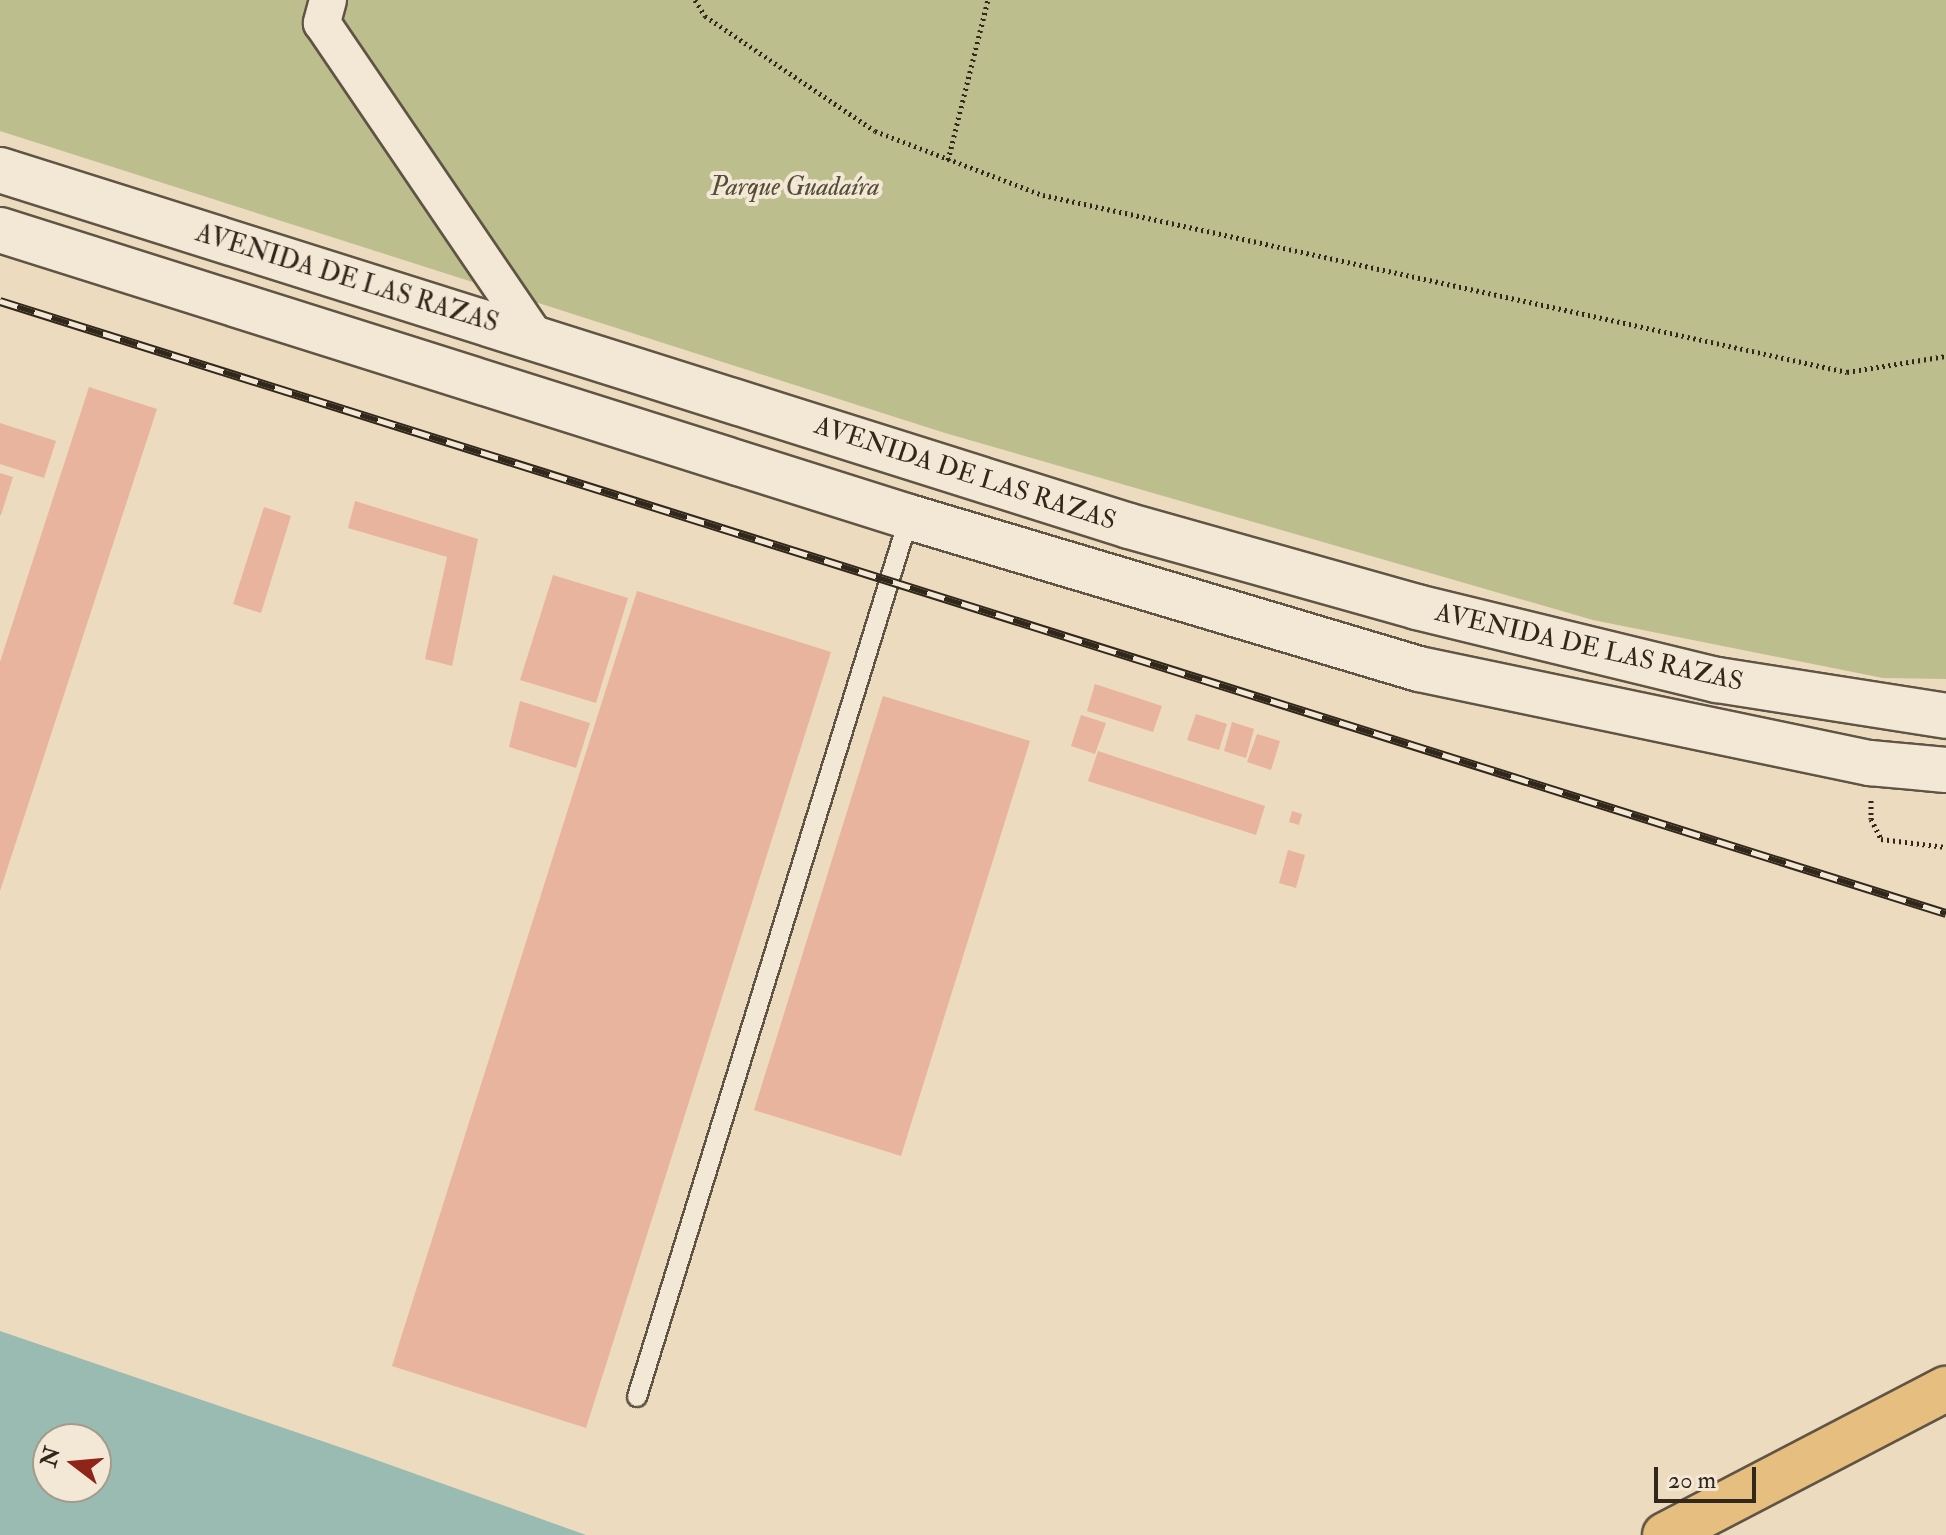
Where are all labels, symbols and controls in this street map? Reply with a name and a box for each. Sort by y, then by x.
park label: Parque Guadaíra [710,172,880,204]
street label: AVENIDA DE LAS RAZAS [192,218,502,340]
street label: AVENIDA DE LAS RAZAS [810,410,1120,538]
street label: AVENIDA DE LAS RAZAS [1432,597,1746,699]
north arrow [32,1423,112,1503]
text: N [35,1444,67,1470]
scale bar [1658,1451,1760,1501]
text: 20 m [1668,1465,1716,1496]

